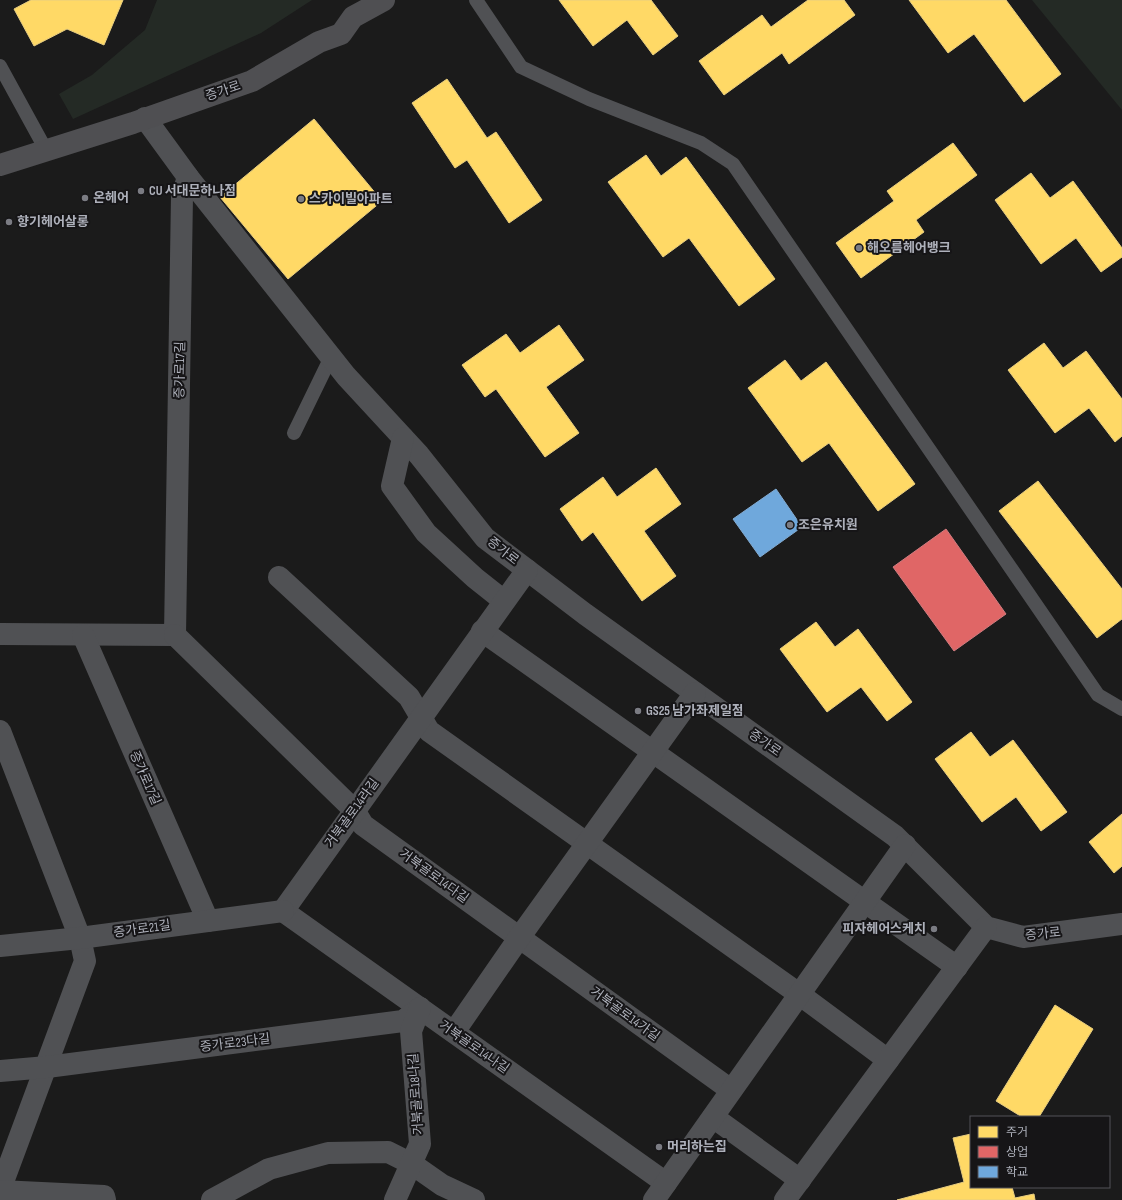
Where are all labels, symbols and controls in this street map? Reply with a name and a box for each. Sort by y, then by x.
street label: 증가로 [203,78,243,104]
place label: CU 서대문하나점 [149,183,236,199]
marker: CU 서대문하나점 [136,186,146,196]
place label: 온헤어 [93,190,129,206]
place label: 스카이빌아파트 [309,191,393,207]
marker: 온헤어 [80,193,90,203]
marker: 스카이빌아파트 [296,194,306,204]
place label: 향기헤어살롱 [17,214,89,230]
marker: 향기헤어살롱 [4,217,14,227]
place label: 해오름헤어뱅크 [867,240,951,256]
marker: 해오름헤어뱅크 [854,243,864,253]
street label: 증가로17길 [171,341,189,399]
place label: 조은유치원 [798,517,858,533]
marker: 조은유치원 [785,520,795,530]
street label: 증가로 [484,534,522,568]
place label: GS25 남가좌제일점 [646,703,744,719]
marker: GS25 남가좌제일점 [633,706,643,716]
street label: 증가로 [746,726,784,760]
street label: 증가로17길 [126,748,164,808]
street label: 거북골로14라길 [322,775,382,851]
street label: 거북골로14다길 [396,846,472,906]
street label: 증가로21길 [112,917,172,941]
place label: 피자헤어스케치 [842,921,926,937]
marker: 피자헤어스케치 [929,924,939,934]
street label: 증가로 [1024,924,1062,944]
street label: 거북골로14가길 [587,984,663,1044]
street label: 거북골로14나길 [436,1017,512,1077]
street label: 증가로23다길 [199,1031,271,1055]
street label: 거북골로18나길 [405,1053,427,1135]
legend [970,1116,1110,1188]
text: 주거 [1006,1125,1028,1140]
place label: 머리하는집 [667,1139,727,1155]
marker: 머리하는집 [654,1142,664,1152]
text: 상업 [1006,1145,1028,1160]
text: 학교 [1006,1165,1028,1180]

